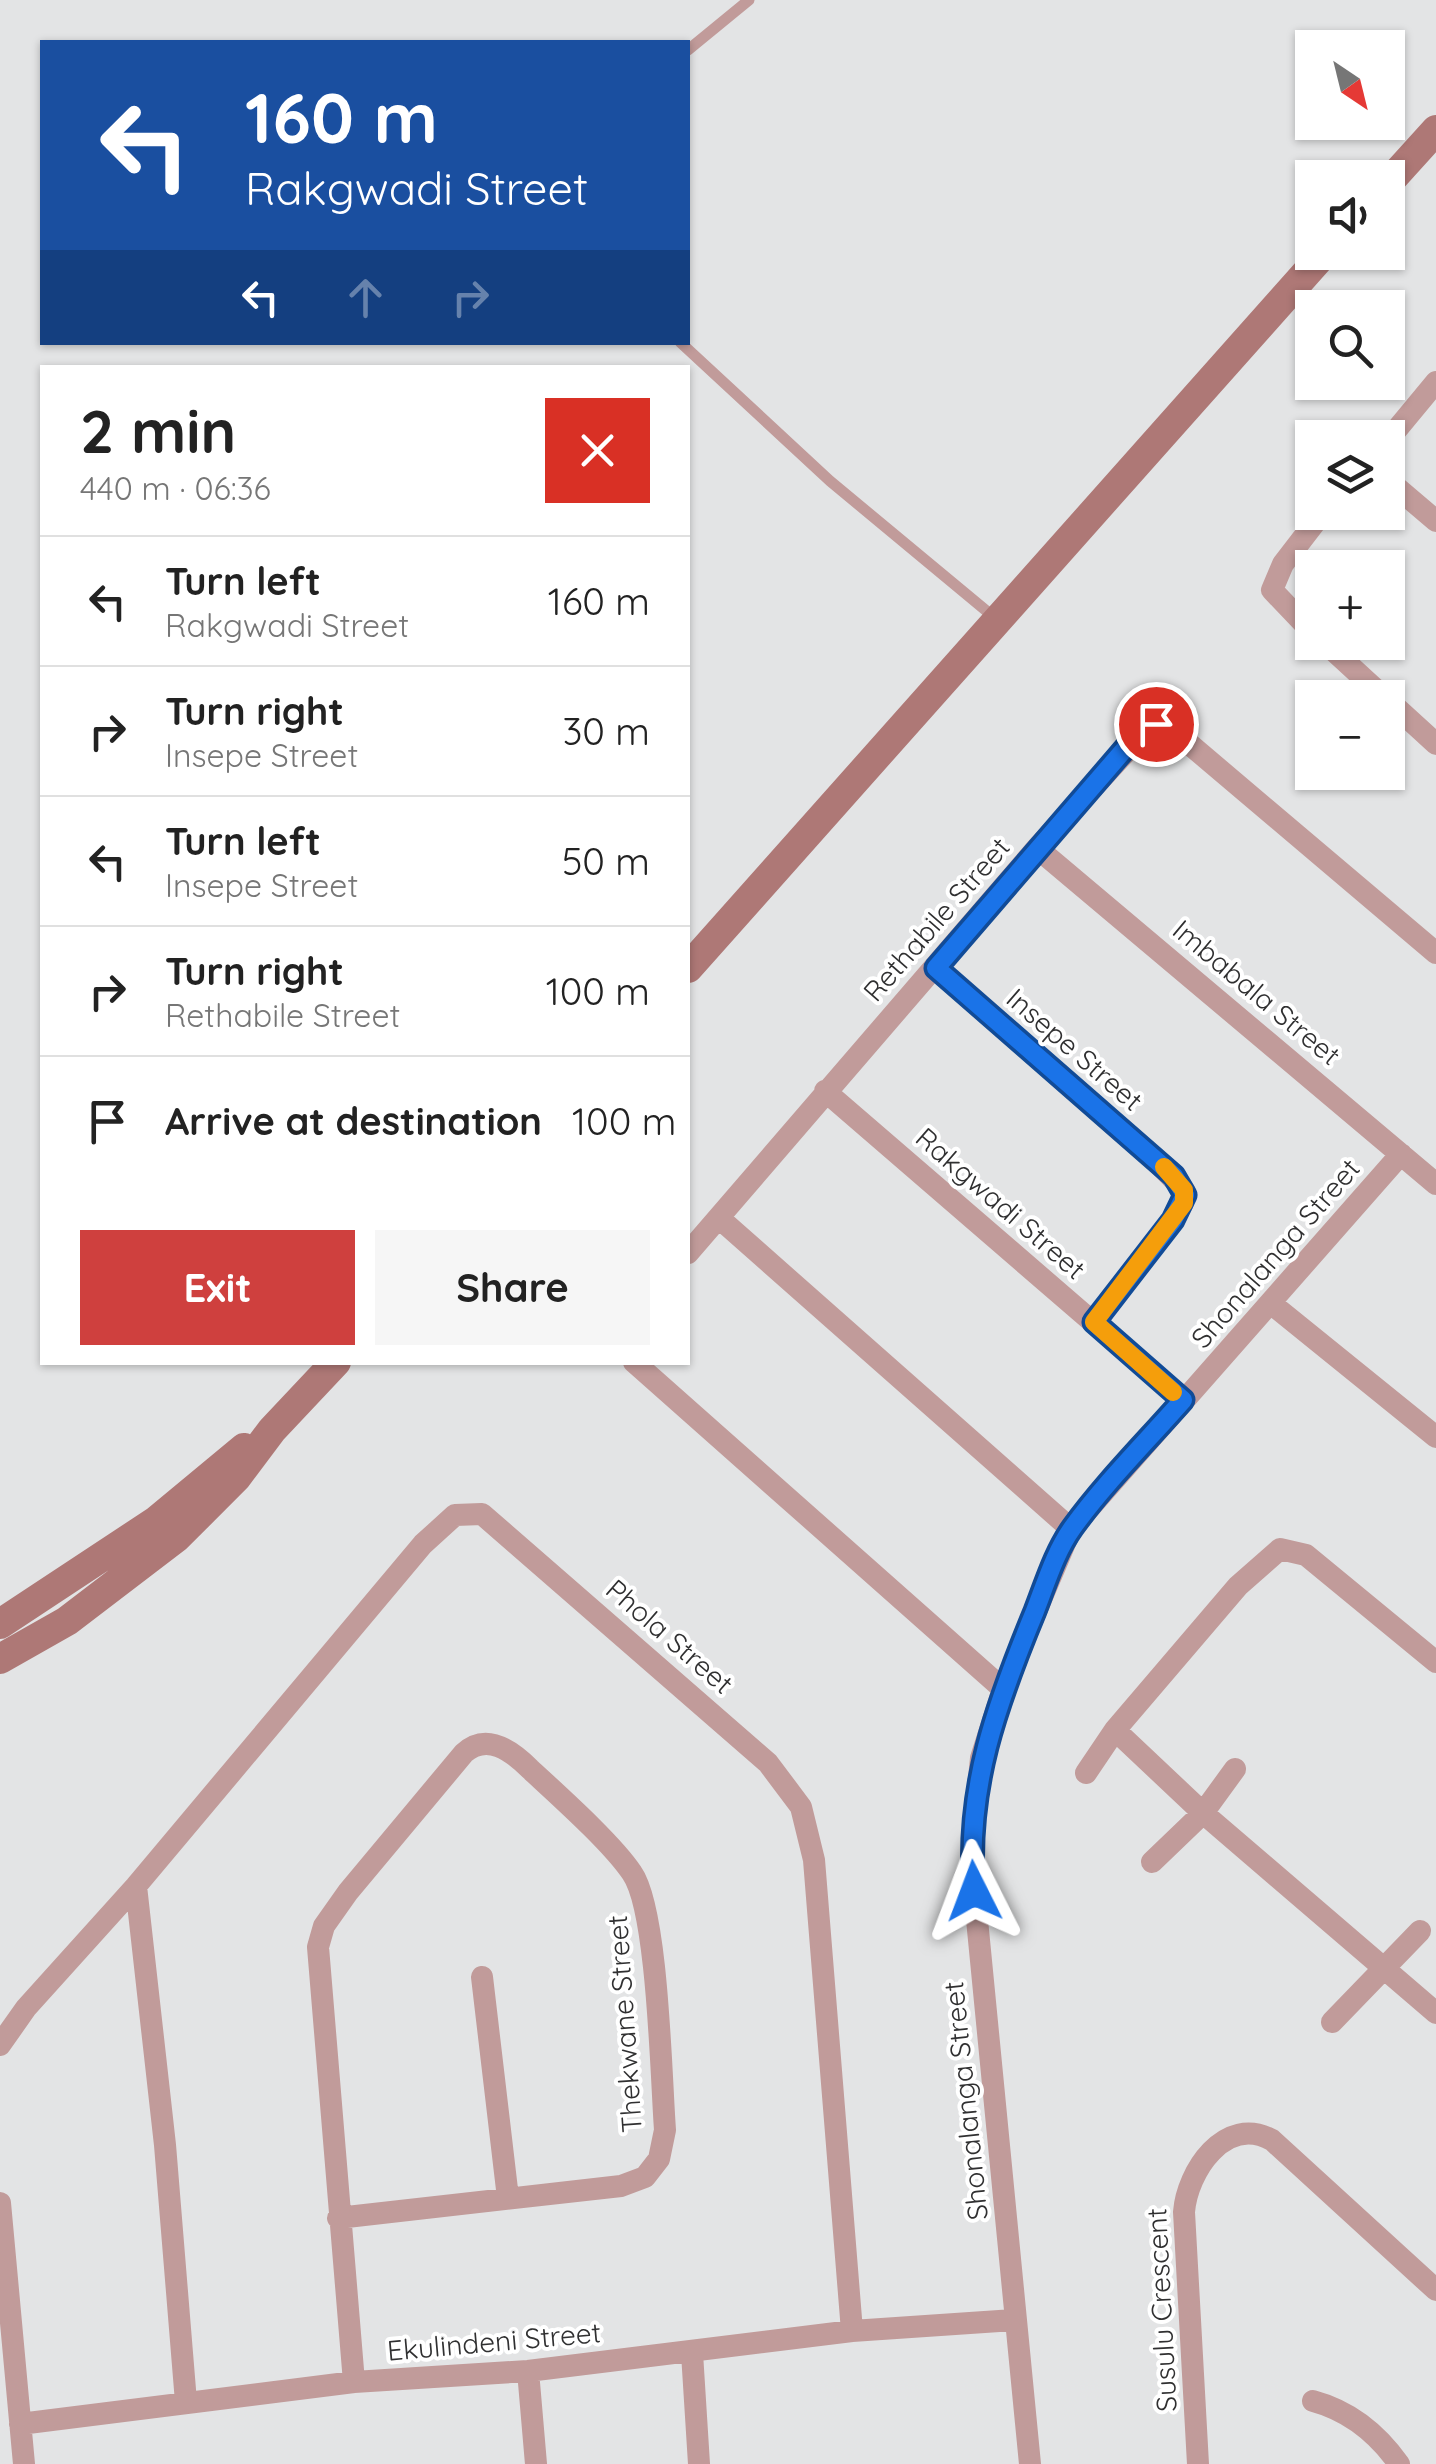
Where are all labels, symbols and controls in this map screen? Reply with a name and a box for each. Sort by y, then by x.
north arrow [1295,30,1405,140]
map controls [1295,30,1405,790]
text: 160 m [245,73,438,161]
icon: left [80,80,210,210]
text: Rakgwadi Street [245,160,588,216]
button: sound [1295,160,1405,270]
icon: left [233,270,288,325]
icon: ahead [338,270,393,325]
icon: right [443,270,498,325]
button: search [1295,290,1405,400]
text: 2 min [80,393,236,468]
button: close [545,398,650,503]
button: layers [1295,420,1405,530]
text: 440 m · 06:36 [80,468,271,508]
button: + [1295,550,1405,660]
text: Turn left [165,557,321,605]
icon: left [80,574,135,629]
text: 160 m [548,577,650,625]
text: Rakgwadi Street [165,605,409,645]
button: − [1295,680,1405,790]
pin [1114,682,1199,767]
text: Turn right [165,687,344,735]
icon: arrive [1129,697,1184,752]
icon: right [80,704,135,759]
text: 30 m [562,707,650,755]
text: Insepe Street [165,735,358,775]
text: Turn left [165,817,321,865]
street label: Rethabile Street [855,830,1017,1008]
icon: left [80,834,135,889]
text: 50 m [562,837,650,885]
text: Insepe Street [165,865,358,905]
street label: Imbabala Street [1166,912,1348,1072]
text: Turn right [165,947,344,995]
icon: right [80,964,135,1019]
text: 100 m [546,967,650,1015]
street label: Insepe Street [1000,980,1150,1118]
text: Rethabile Street [165,995,400,1035]
icon: arrive [80,1094,135,1149]
text: Arrive at destination [165,1097,542,1145]
text: 100 m [572,1097,676,1145]
street label: Rakgwadi Street [909,1120,1093,1286]
street label: Shonalanga Street [1183,1151,1367,1355]
button: Exit [80,1230,355,1345]
button: Share [375,1230,650,1345]
street label: Phola Street [599,1571,741,1701]
position arrow [922,1839,1026,1943]
street label: Thekwane Street [599,1914,649,2134]
street label: Shonalanga Street [935,1980,995,2222]
street label: Susulu Crescent [1138,2207,1184,2413]
street label: Ekulindeni Street [386,2314,602,2368]

